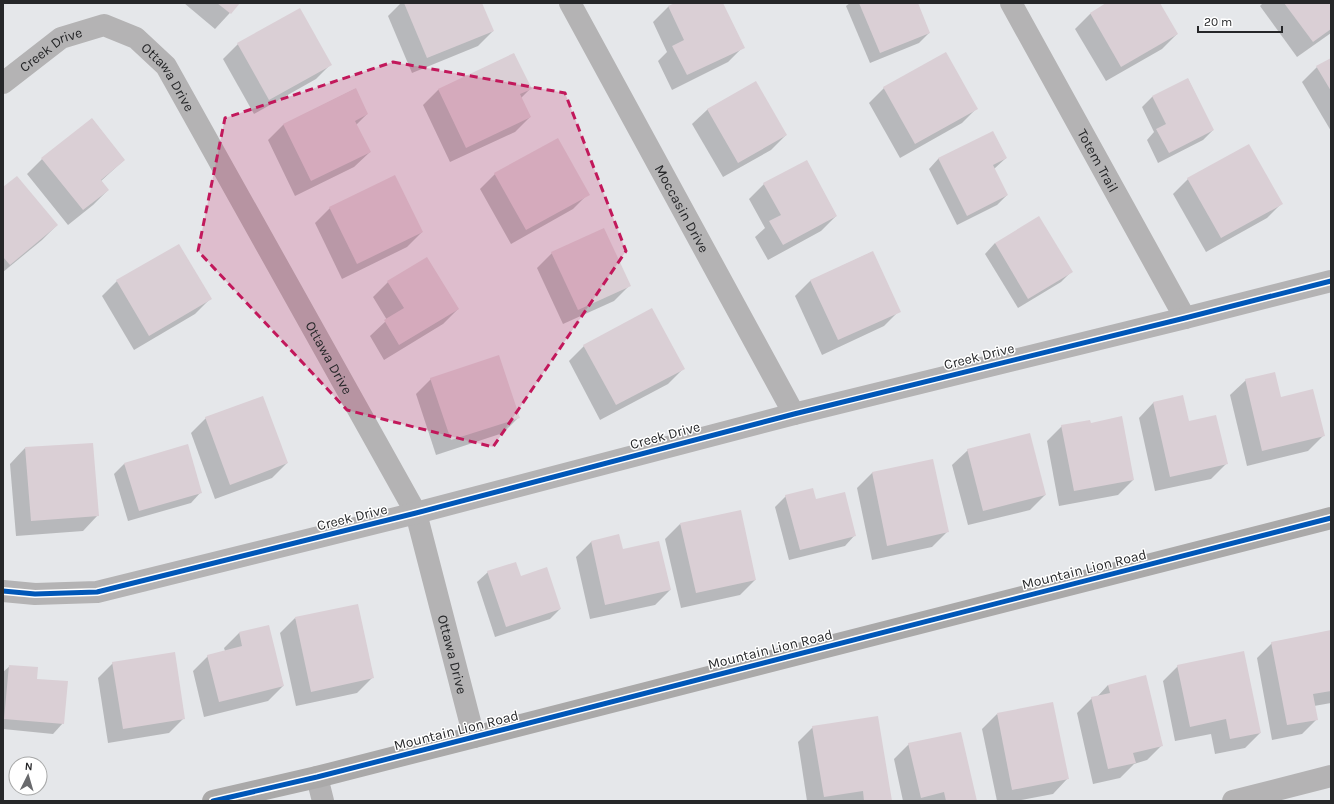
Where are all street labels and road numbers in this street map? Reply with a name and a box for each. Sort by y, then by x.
street label: Creek Drive [16,24,84,76]
street label: Ottawa Drive [138,39,198,115]
street label: Totem Trail [1073,126,1122,195]
street label: Moccasin Drive [651,162,712,256]
street label: Ottawa Drive [301,318,356,397]
street label: Creek Drive [942,340,1016,373]
street label: Creek Drive [628,418,702,453]
street label: Creek Drive [315,501,389,534]
street label: Mountain Lion Road [1020,546,1148,593]
street label: Ottawa Drive [434,613,471,696]
street label: Mountain Lion Road [706,626,834,673]
street label: Mountain Lion Road [392,707,520,754]

